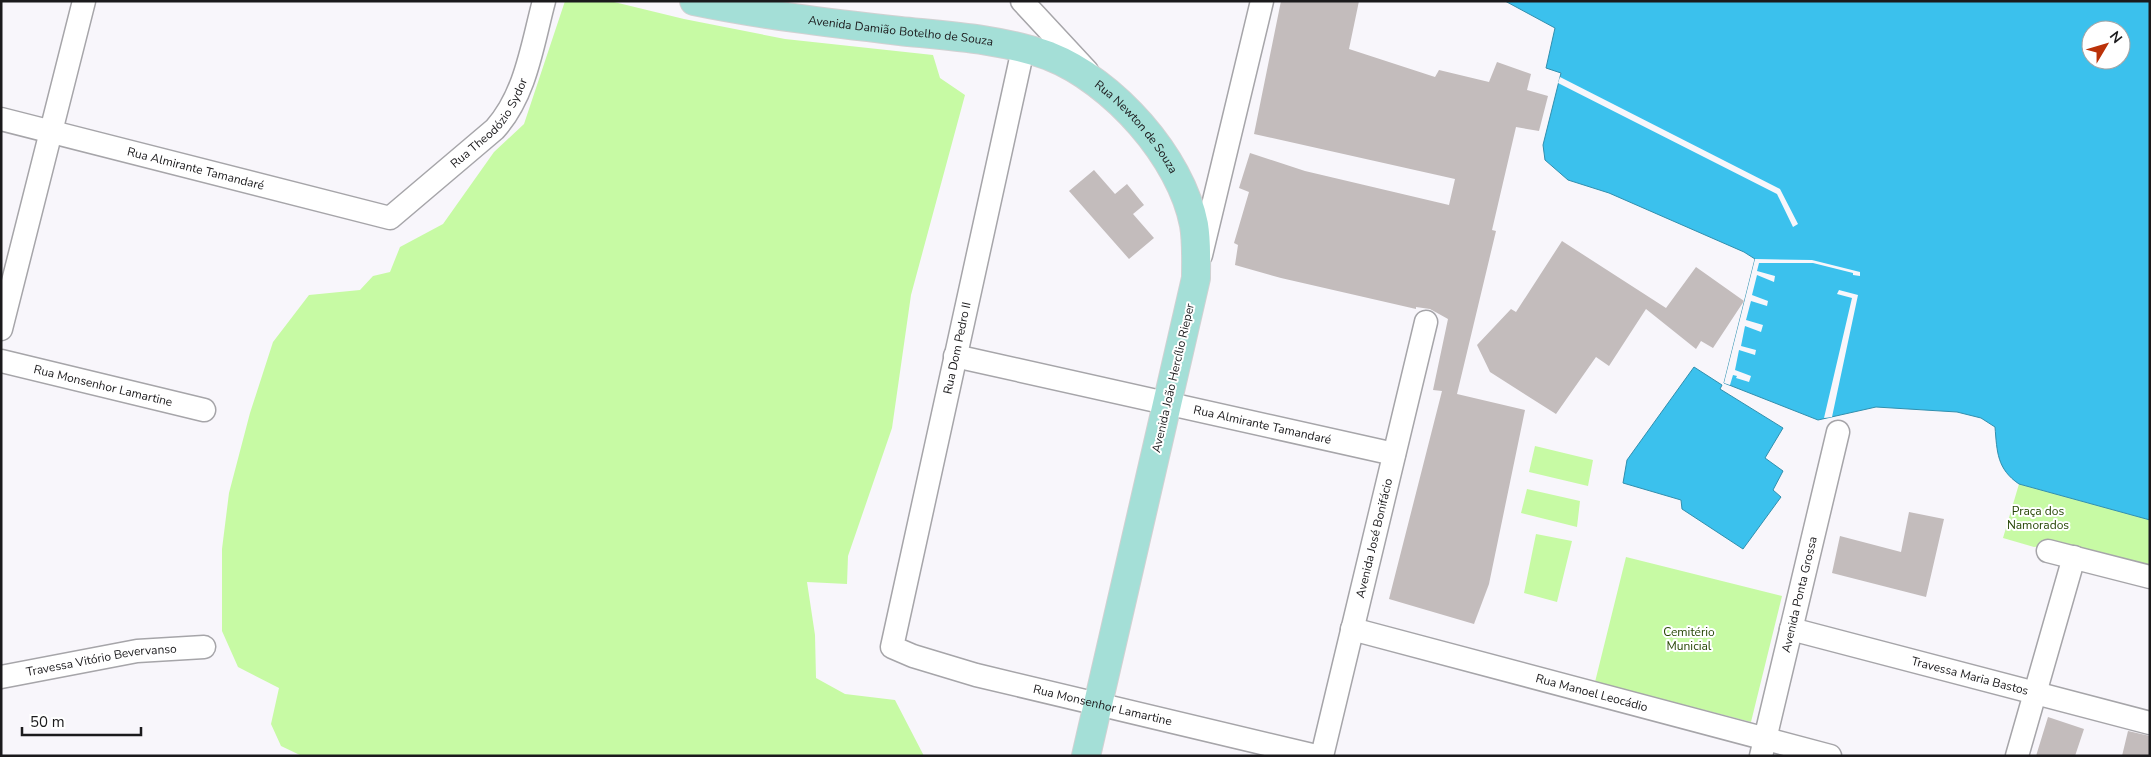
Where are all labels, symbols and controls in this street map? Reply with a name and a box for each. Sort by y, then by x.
street label: Avenida Damião Botelho de Souza [807,12,995,50]
north arrow [2081,20,2131,70]
text: N [2105,27,2127,47]
street label: Rua Theodózio Sydor [447,75,531,172]
street label: Rua Newton de Souza [1091,77,1181,176]
street label: Rua Almirante Tamandaré [126,143,266,194]
street label: Rua Dom Pedro II [939,300,975,396]
street label: Avenida João Hercílio Rieper [1148,301,1198,454]
street label: Rua Monsenhor Lamartine [32,361,174,410]
street label: Rua Almirante Tamandaré [1192,401,1333,448]
street label: Avenida José Bonifácio [1352,476,1396,600]
park label: Praça dos Namorados [2007,503,2069,533]
street label: Avenida Ponta Grossa [1778,535,1821,654]
park label: Cemitério Municial [1663,624,1715,654]
street label: Travessa Vitório Bevervanso [25,641,177,680]
street label: Travessa Maria Bastos [1910,653,2030,699]
street label: Rua Manoel Leocádio [1534,670,1650,715]
street label: Rua Monsenhor Lamartine [1032,681,1174,729]
scale bar [22,704,141,736]
text: 50 m [30,712,65,732]

